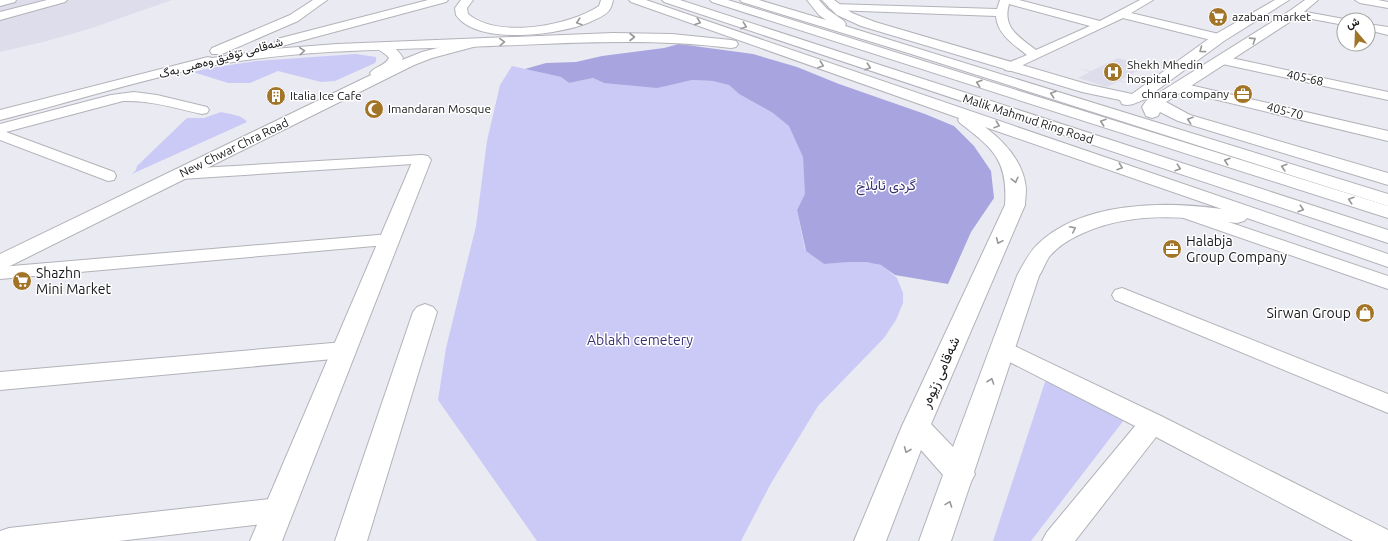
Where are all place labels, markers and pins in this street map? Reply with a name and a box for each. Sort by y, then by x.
supermarket icon: azaban market [1207,6,1229,28]
place label: azaban market [1232,10,1311,23]
place label: Shekh Mhedin hospital [1127,58,1203,85]
hospital icon: Shekh Mhedin hospital [1102,61,1124,83]
office icon: chnara company [1232,83,1254,105]
building icon: Italia Ice Cafe [265,85,287,107]
place label: chnara company [1141,87,1229,100]
place label: Italia Ice Cafe [290,89,362,102]
mosque icon: Imandaran Mosque [363,98,385,120]
place label: Imandaran Mosque [388,102,491,115]
place label: Halabja Group Company [1186,233,1287,265]
office icon: Halabja Group Company [1161,238,1183,260]
place label: Shazhn Mini Market [36,265,111,297]
supermarket icon: Shazhn Mini Market [11,270,33,292]
shop icon: Sirwan Group [1354,302,1376,324]
place label: Sirwan Group [1266,305,1351,321]

